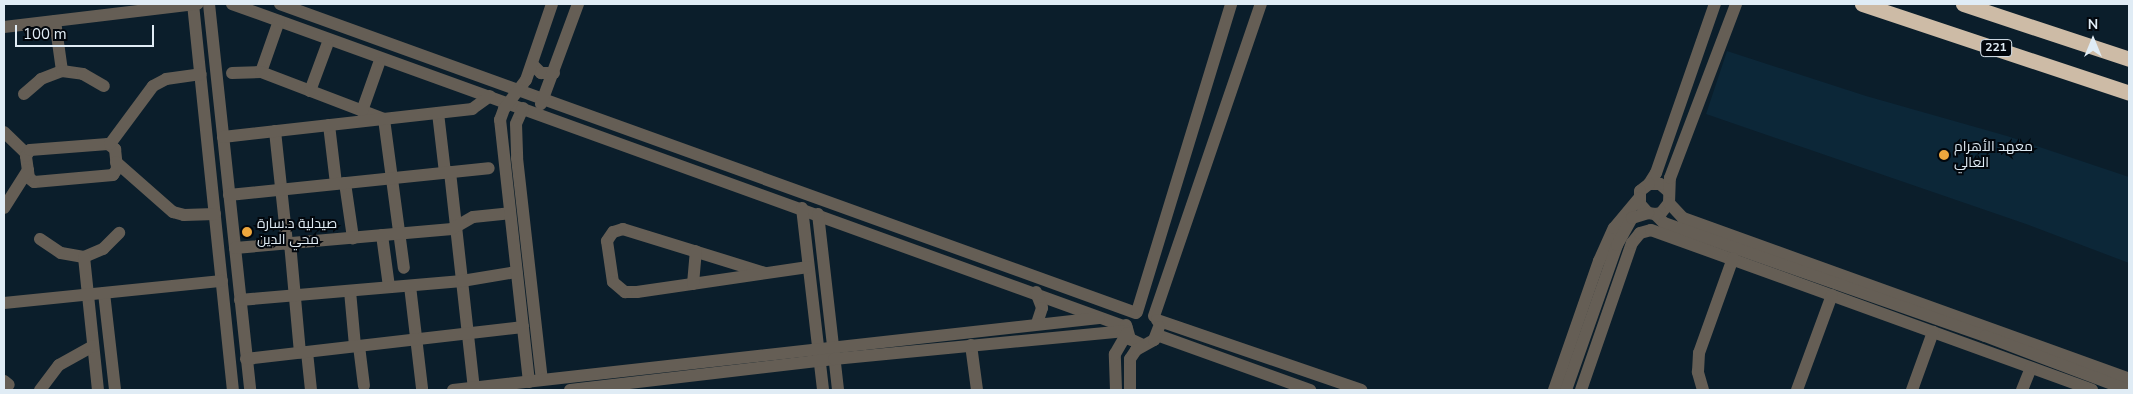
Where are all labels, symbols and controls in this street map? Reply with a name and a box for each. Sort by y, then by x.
scale bar [18,15,156,47]
north arrow [2068,15,2118,65]
text: N [2088,15,2098,34]
text: 100 m [23,24,67,44]
road number: 221 [1980,38,2012,58]
place label: معهد الأهرام العالي [1954,139,2033,172]
marker: معهد الأهرام العالي [1938,149,1950,161]
place label: صيدلية د.سارة محي الدين [257,216,337,248]
marker: صيدلية د.سارة محي الدين [241,226,253,238]

